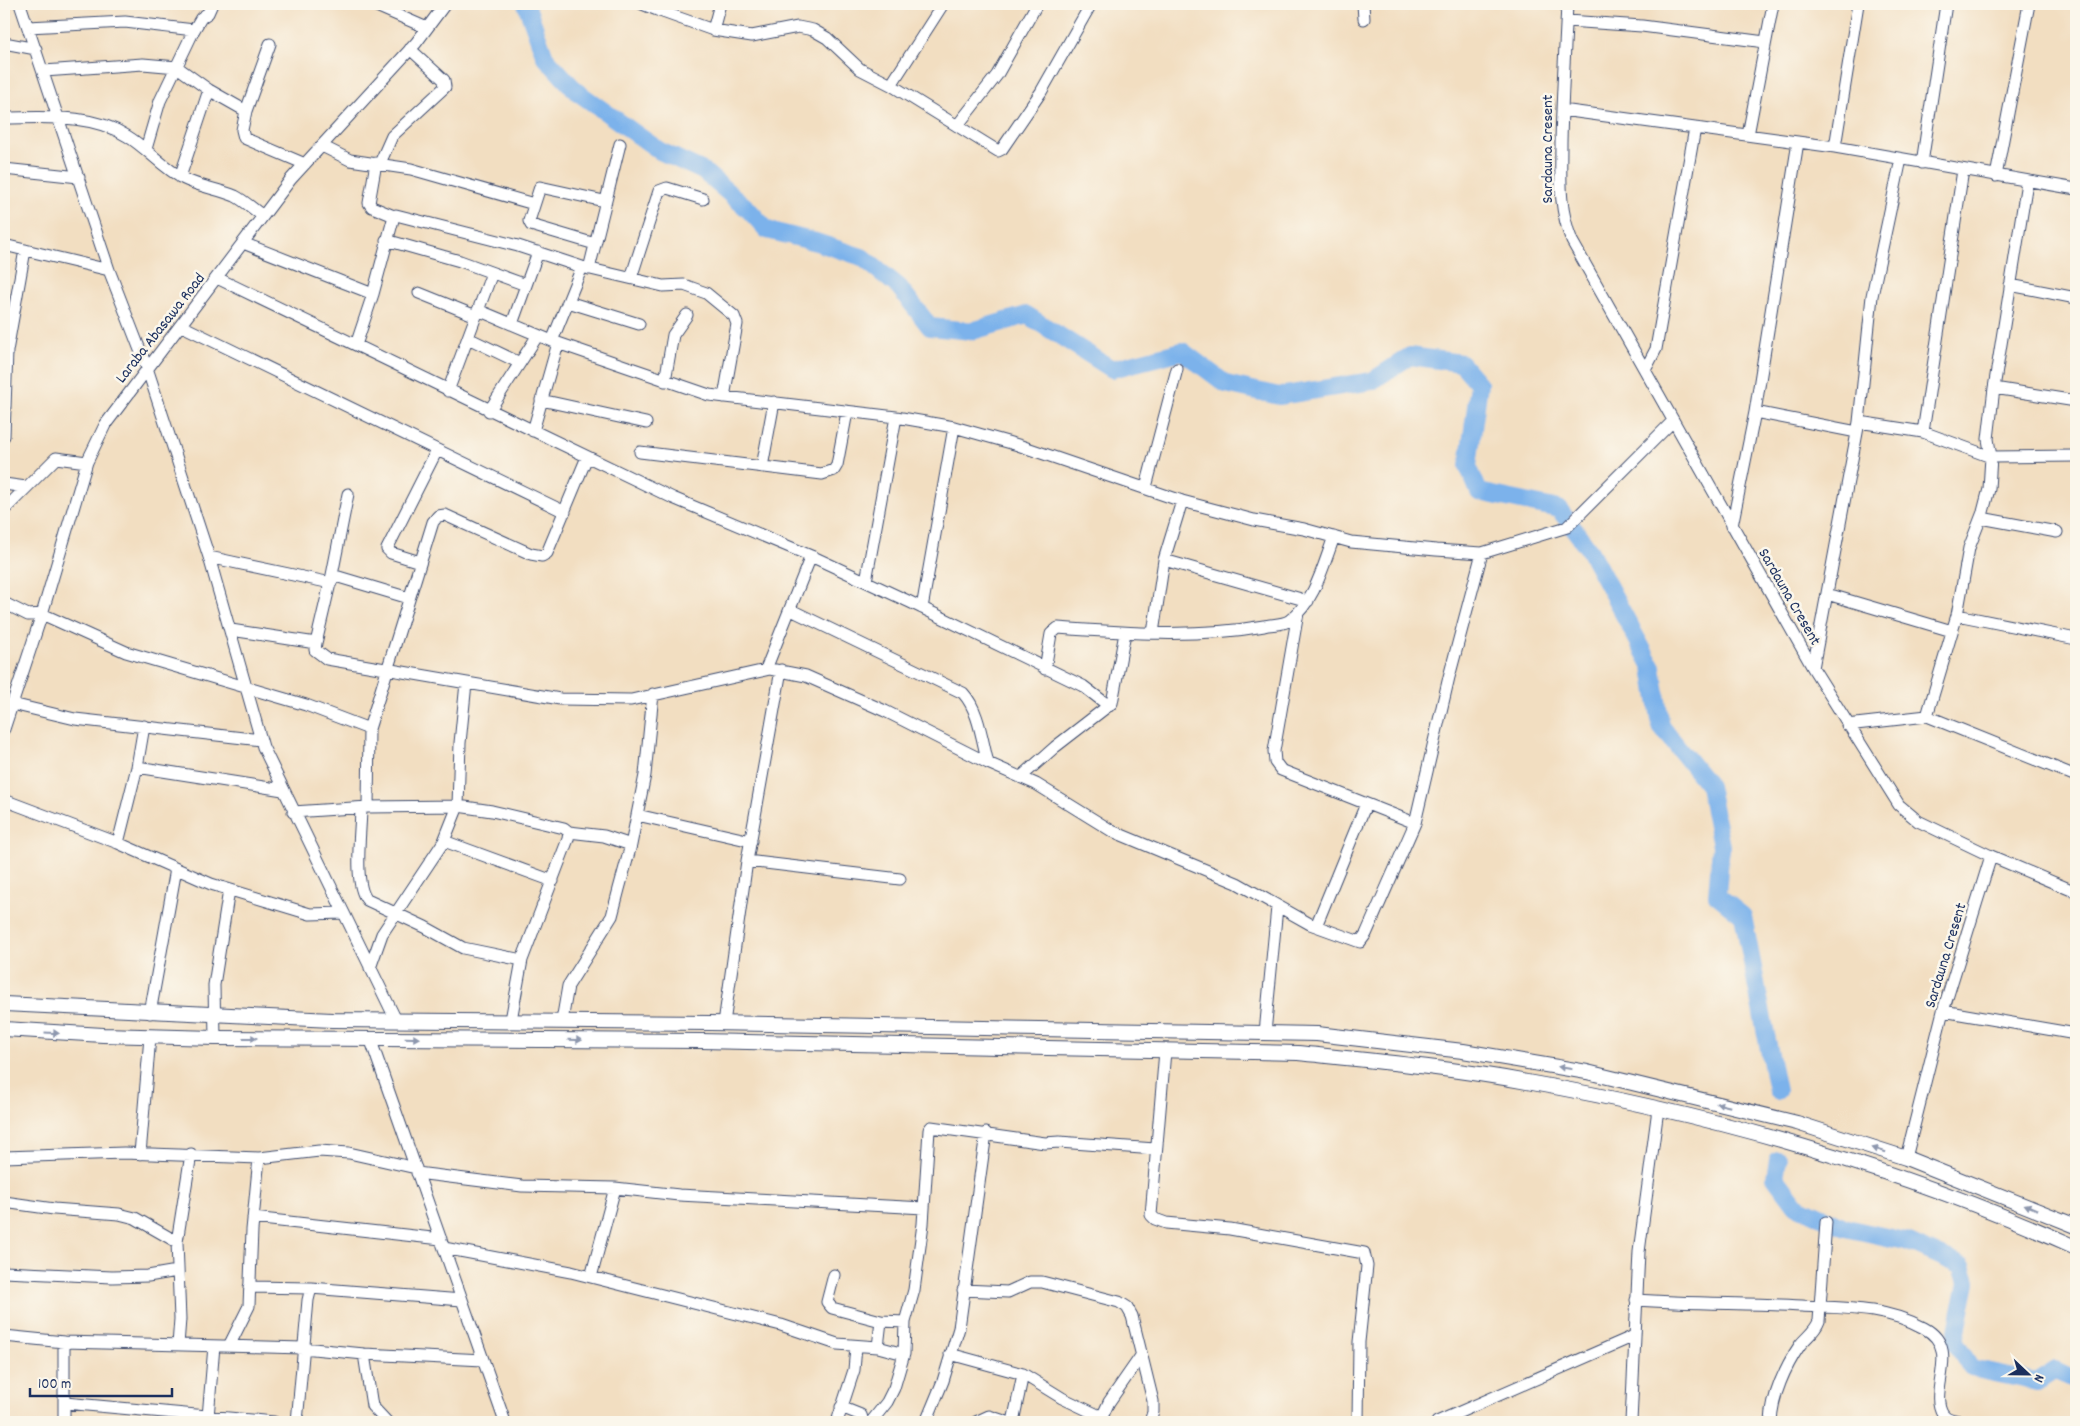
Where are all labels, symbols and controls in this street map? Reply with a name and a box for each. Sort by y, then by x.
street label: Sardauna Cresent [1537,94,1560,203]
street label: Laraba Abasawa Road [111,269,211,389]
street label: Sardauna Cresent [1752,544,1826,650]
street label: Sardauna Cresent [1919,900,1973,1011]
one-way arrow [45,1029,61,1037]
one-way arrow [242,1034,258,1042]
one-way arrow [404,1034,420,1042]
one-way arrow [567,1036,583,1044]
one-way arrow [1557,1064,1573,1072]
one-way arrow [1716,1100,1731,1108]
one-way arrow [1872,1145,1887,1153]
one-way arrow [2024,1203,2039,1210]
north arrow [2002,1348,2052,1398]
scale bar [30,1366,172,1398]
text: N [2028,1371,2049,1385]
text: 100 m [38,1374,71,1396]

